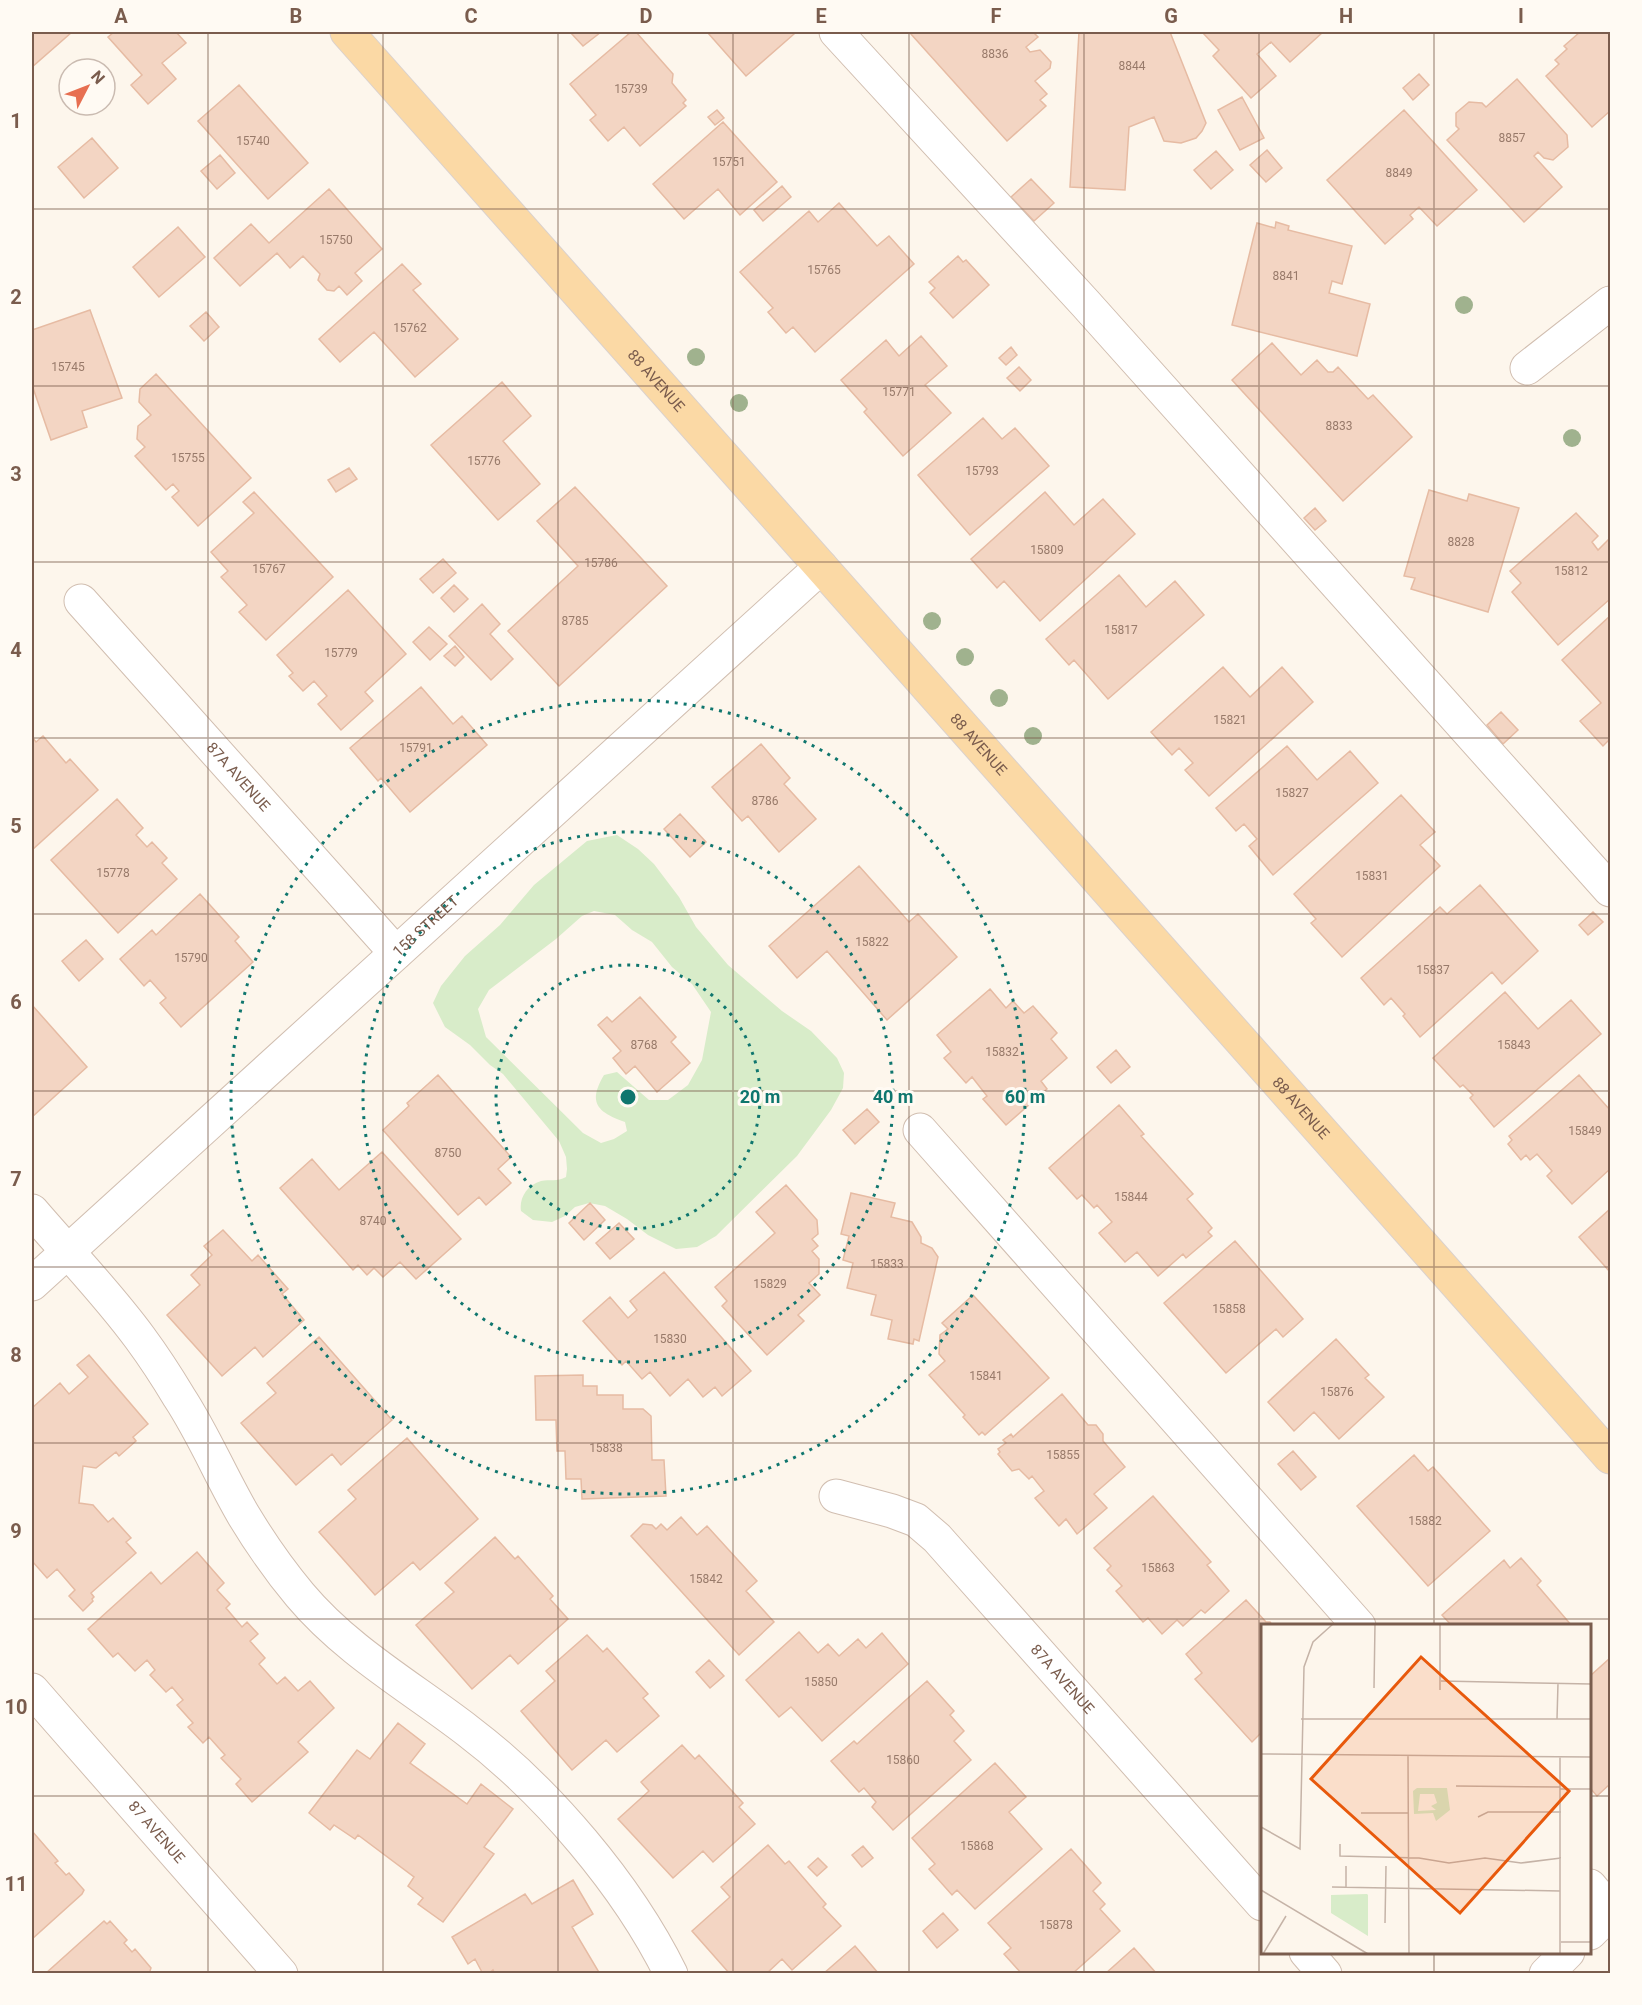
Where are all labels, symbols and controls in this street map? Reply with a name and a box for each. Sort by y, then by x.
text: A [114,4,128,28]
text: B [290,4,302,28]
text: C [464,4,478,28]
text: D [640,4,653,28]
text: E [815,4,827,28]
text: F [991,4,1002,28]
text: G [1164,4,1178,28]
text: H [1339,4,1353,28]
text: I [1518,4,1524,28]
house number: 8836 [982,47,1009,61]
north arrow [57,57,117,117]
house number: 8844 [1119,59,1146,73]
text: N [87,67,109,88]
house number: 15739 [614,82,648,96]
text: 1 [10,109,22,133]
house number: 8857 [1499,131,1526,145]
house number: 15740 [236,134,270,148]
house number: 15751 [712,155,746,169]
house number: 8849 [1386,166,1412,180]
house number: 15750 [319,233,353,247]
house number: 15765 [807,263,841,277]
house number: 8841 [1273,269,1299,283]
text: 2 [10,285,22,309]
house number: 15762 [393,321,427,335]
street label: 88 AVENUE [624,346,689,416]
house number: 15745 [51,360,85,374]
house number: 15771 [882,385,916,399]
house number: 8833 [1326,419,1352,433]
house number: 15755 [171,451,205,465]
house number: 15776 [467,454,501,468]
text: 3 [10,462,22,486]
house number: 15793 [965,464,999,478]
house number: 8828 [1448,535,1475,549]
house number: 15809 [1030,543,1064,557]
house number: 15786 [584,556,618,570]
house number: 15767 [252,562,286,576]
house number: 15812 [1554,564,1588,578]
house number: 8785 [562,614,589,628]
house number: 15817 [1104,623,1138,637]
text: 4 [10,638,22,662]
house number: 15779 [324,646,358,660]
street label: 88 AVENUE [946,710,1011,780]
house number: 15821 [1213,713,1247,727]
street label: 87A AVENUE [203,739,274,815]
house number: 15791 [399,741,433,755]
house number: 15827 [1275,786,1309,800]
house number: 8786 [752,794,779,808]
text: 5 [10,814,22,838]
house number: 15778 [96,866,130,880]
house number: 15831 [1355,869,1389,883]
street label: 158 STREET [389,892,462,961]
house number: 15822 [855,935,889,949]
house number: 15790 [174,951,208,965]
house number: 15837 [1416,963,1450,977]
text: 6 [10,990,22,1014]
house number: 8768 [631,1038,658,1052]
house number: 15843 [1497,1038,1531,1052]
house number: 15832 [985,1045,1019,1059]
street label: 88 AVENUE [1269,1073,1333,1143]
text: 20 m [740,1086,780,1107]
text: 40 m [873,1086,913,1107]
text: 60 m [1005,1086,1045,1107]
centre of rings [618,1087,638,1107]
house number: 15849 [1568,1124,1602,1138]
house number: 8750 [435,1146,462,1160]
text: 7 [10,1167,22,1191]
house number: 15844 [1114,1190,1148,1204]
house number: 8740 [360,1214,387,1228]
house number: 15833 [870,1257,904,1271]
house number: 15829 [753,1277,787,1291]
house number: 15858 [1212,1302,1246,1316]
house number: 15830 [653,1332,687,1346]
text: 8 [10,1343,22,1367]
house number: 15841 [969,1369,1003,1383]
house number: 15876 [1320,1385,1354,1399]
house number: 15838 [589,1441,623,1455]
house number: 15855 [1046,1448,1080,1462]
house number: 15882 [1408,1514,1442,1528]
text: 9 [10,1519,22,1543]
house number: 15863 [1141,1561,1175,1575]
house number: 15842 [689,1572,723,1586]
inset map [1261,1624,1591,1954]
street label: 87A AVENUE [1027,1641,1098,1718]
house number: 15850 [804,1675,838,1689]
text: 10 [5,1695,27,1719]
house number: 15860 [886,1753,920,1767]
street label: 87 AVENUE [125,1797,189,1867]
house number: 15868 [960,1839,994,1853]
text: 11 [5,1872,27,1896]
house number: 15878 [1039,1918,1073,1932]

